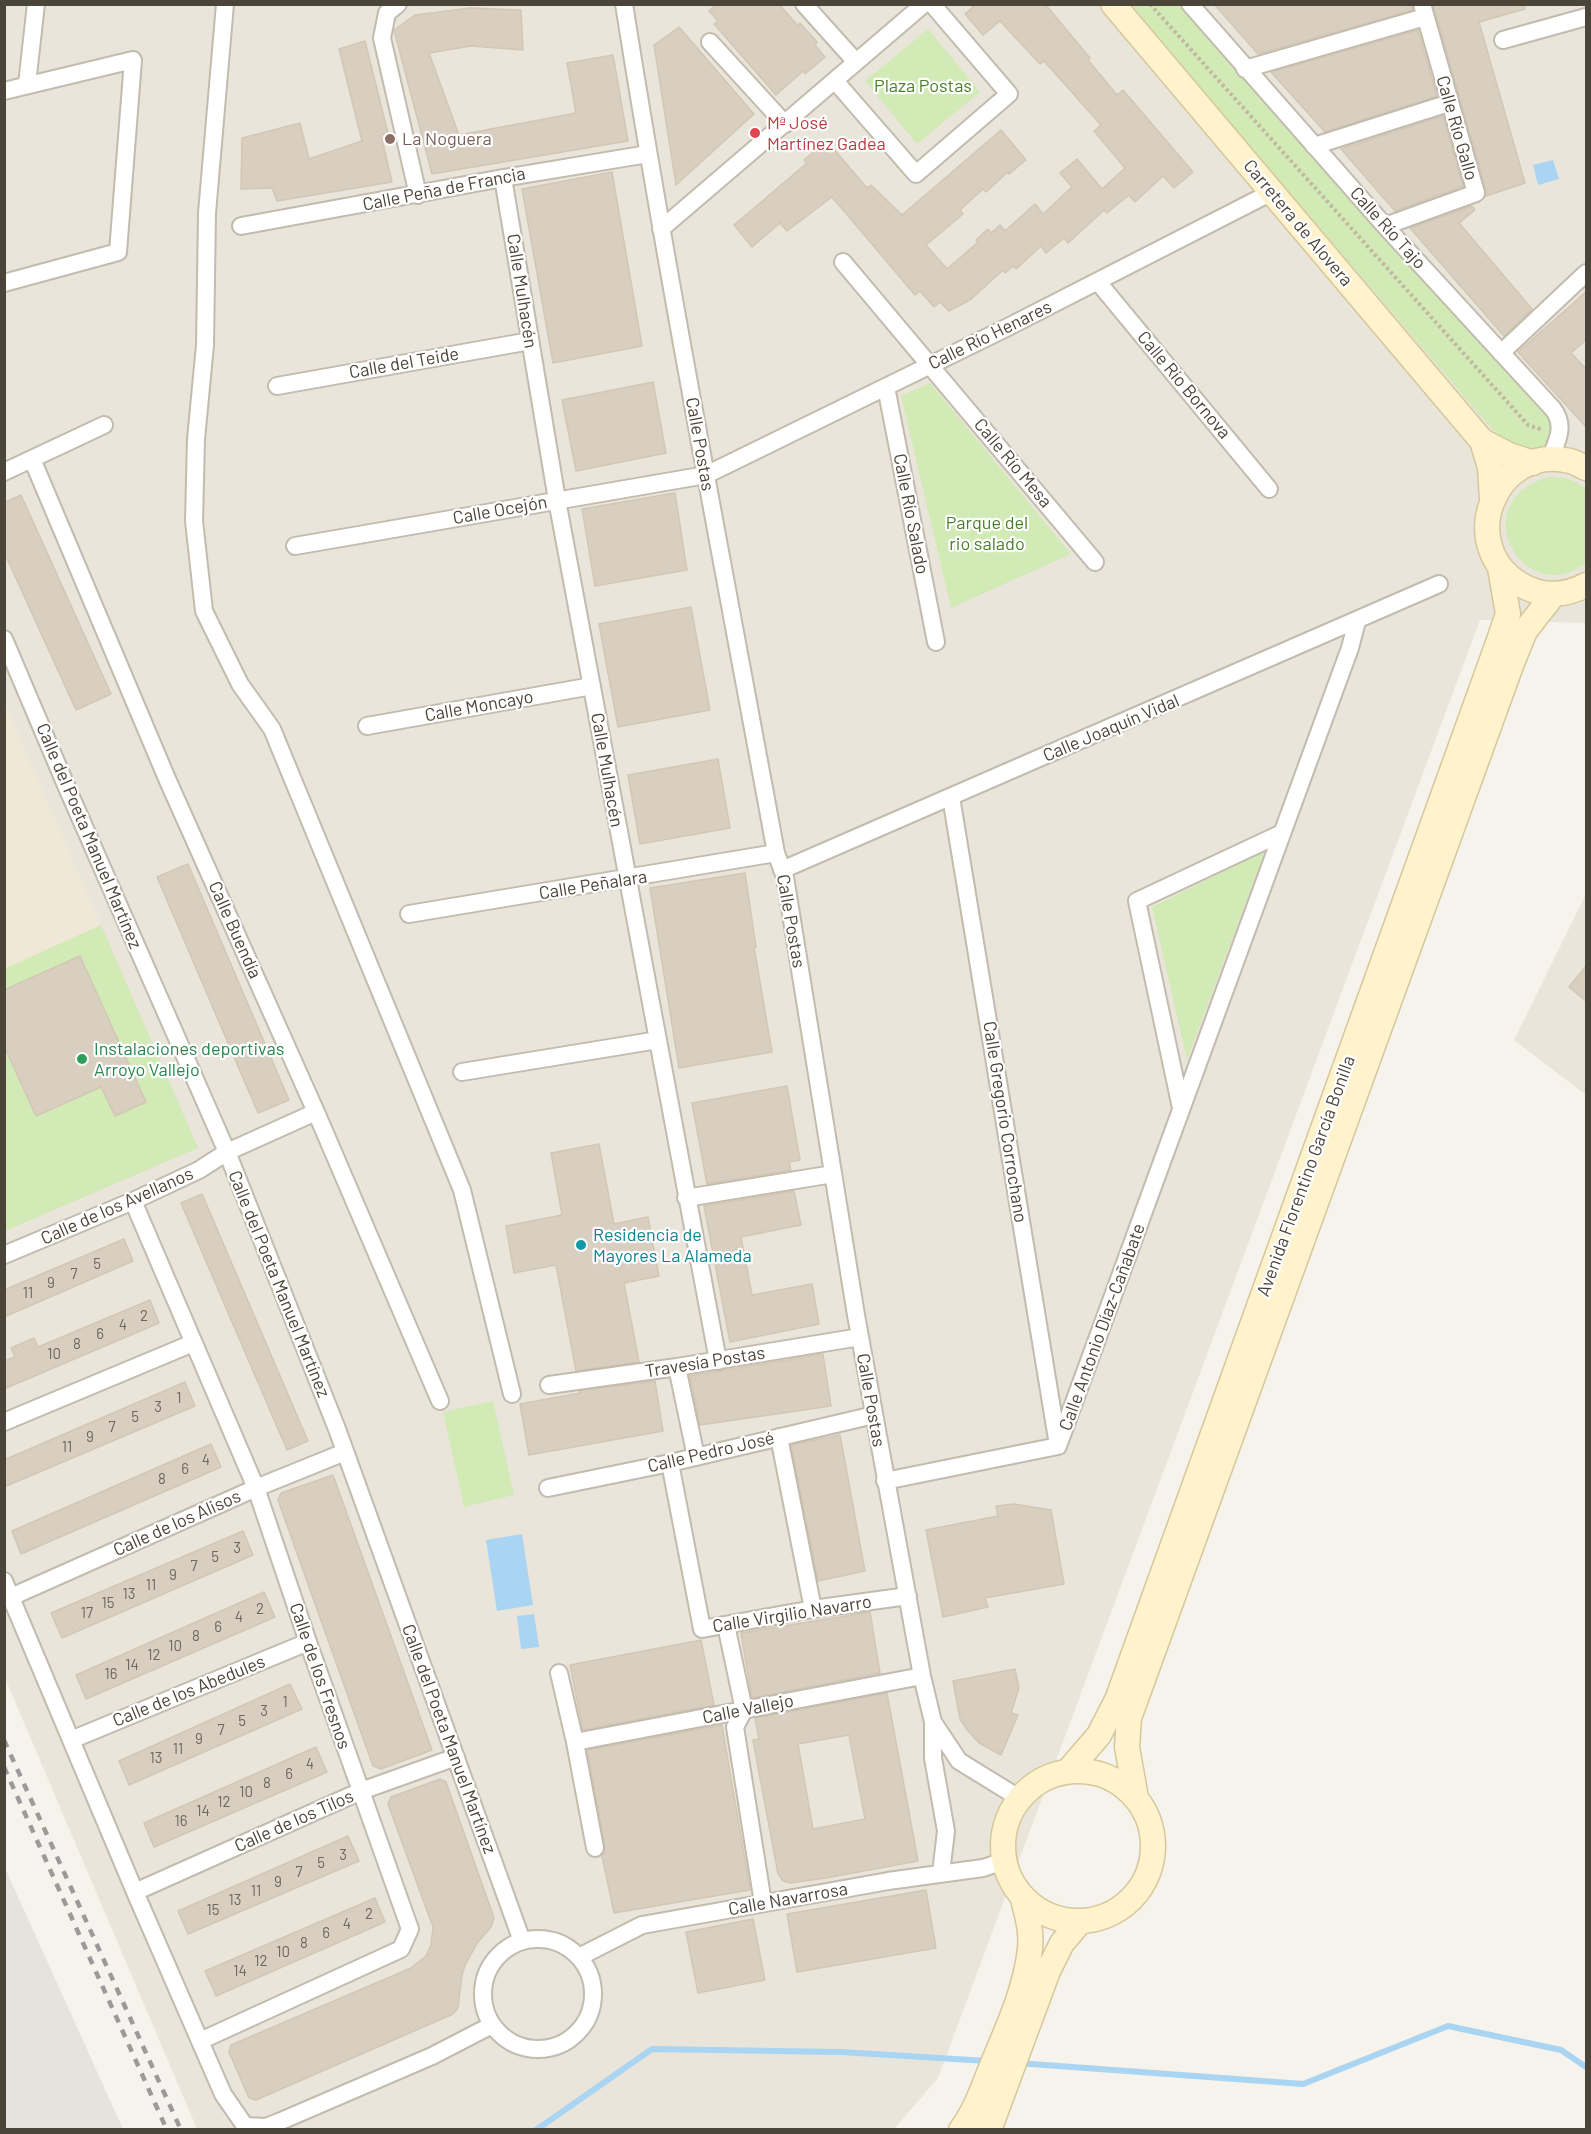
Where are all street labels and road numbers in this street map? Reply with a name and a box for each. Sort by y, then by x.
street label: Calle Río Gallo [1432,73,1482,183]
street label: Carretera de Alovera [1239,155,1357,291]
street label: Calle Peña de Francia [361,163,527,215]
street label: Calle Río Tajo [1345,182,1431,274]
street label: Calle Mulhacén [502,232,542,350]
street label: Calle Río Henares [925,296,1055,374]
street label: Calle Río Bornova [1133,327,1235,443]
street label: Calle del Teide [347,343,461,383]
street label: Calle Postas [681,396,719,492]
street label: Calle Río Mesa [969,414,1057,512]
street label: Calle Río Salado [889,452,933,576]
street label: Calle Ocejón [451,491,549,529]
street label: Calle Moncayo [423,686,535,726]
street label: Calle Joaquín Vidal [1040,690,1182,766]
street label: Calle Mulhacén [586,711,628,829]
street label: Calle del Poeta Manuel Martínez [32,720,146,952]
street label: Calle Peñalara [537,866,649,904]
street label: Calle Postas [772,873,810,969]
street label: Calle Buendía [204,878,266,982]
street label: Calle Gregorio Corrochano [978,1020,1032,1224]
street label: Avenida Florentino García Bonilla [1252,1053,1360,1299]
street label: Calle de los Avellanos [37,1163,197,1249]
street label: Calle del Poeta Manuel Martínez [224,1167,334,1401]
street label: Calle Antonio Díaz-Cañabate [1054,1220,1150,1434]
street label: Travesía Postas [644,1342,766,1382]
street label: Calle Postas [852,1352,890,1448]
street label: Calle Pedro José [645,1427,777,1477]
street label: Calle de los Alisos [110,1485,244,1561]
street label: Calle Virgilio Navarro [711,1591,873,1637]
street label: Calle de los Fresnos [285,1600,355,1752]
street label: Calle del Poeta Manuel Martínez [397,1621,501,1857]
street label: Calle de los Abedules [110,1651,268,1731]
street label: Calle Vallejo [701,1690,795,1728]
street label: Calle de los Tilos [231,1785,357,1857]
street label: Calle Navarrosa [727,1878,849,1920]

